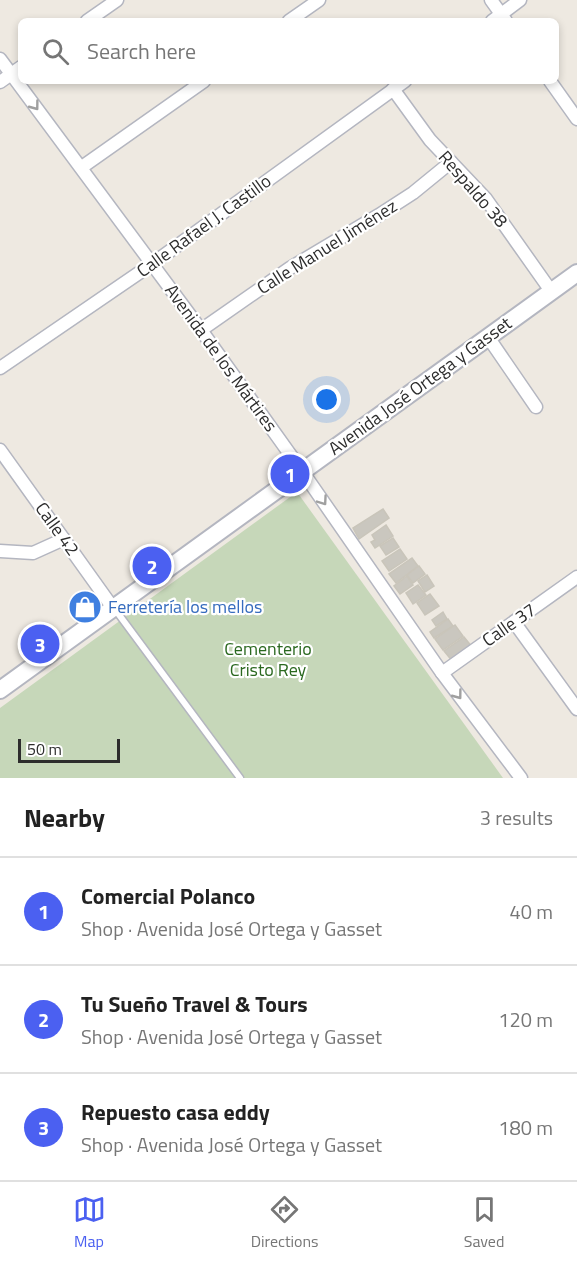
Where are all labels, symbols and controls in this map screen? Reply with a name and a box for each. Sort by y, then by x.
search box [18,18,559,84]
text: Search here [87,34,196,68]
icon: search [39,35,72,68]
one-way arrow [27,99,38,110]
street label: Respaldo 38 [432,144,514,233]
street label: Calle Rafael J. Castillo [131,167,277,284]
street label: Calle Manuel Jiménez [251,192,402,301]
street label: Avenida de los Mártires [159,278,284,437]
street label: Avenida José Ortega y Gasset [322,309,517,461]
your location [312,385,341,414]
pin: 1 [270,452,310,496]
one-way arrow [316,494,327,505]
street label: Calle 42 [29,496,86,561]
pin: 2 [132,544,172,588]
shop icon: Ferretería los mellos [67,589,103,625]
place label: Ferretería los mellos [108,593,262,620]
street label: Calle 37 [476,596,541,653]
pin: 3 [20,622,60,666]
park label: Cementerio Cristo Rey [224,635,312,683]
one-way arrow [451,688,462,699]
scale bar [18,736,120,764]
text: 50 m [27,737,62,761]
text: Nearby [24,798,105,837]
text: 3 results [480,802,553,833]
text: Comercial Polanco [81,879,255,913]
text: 1 [38,896,49,927]
text: 40 m [509,896,553,927]
text: Shop · Avenida José Ortega y Gasset [81,913,382,944]
text: Tu Sueño Travel & Tours [81,987,308,1021]
text: 2 [38,1004,49,1035]
text: 120 m [498,1004,553,1035]
text: Shop · Avenida José Ortega y Gasset [81,1021,382,1052]
text: Repuesto casa eddy [81,1095,270,1129]
text: 3 [38,1112,49,1143]
text: 180 m [498,1112,553,1143]
text: Shop · Avenida José Ortega y Gasset [81,1129,382,1160]
tab: Map [73,1193,106,1253]
tab: Directions [251,1193,319,1253]
tab: Saved [464,1193,504,1253]

